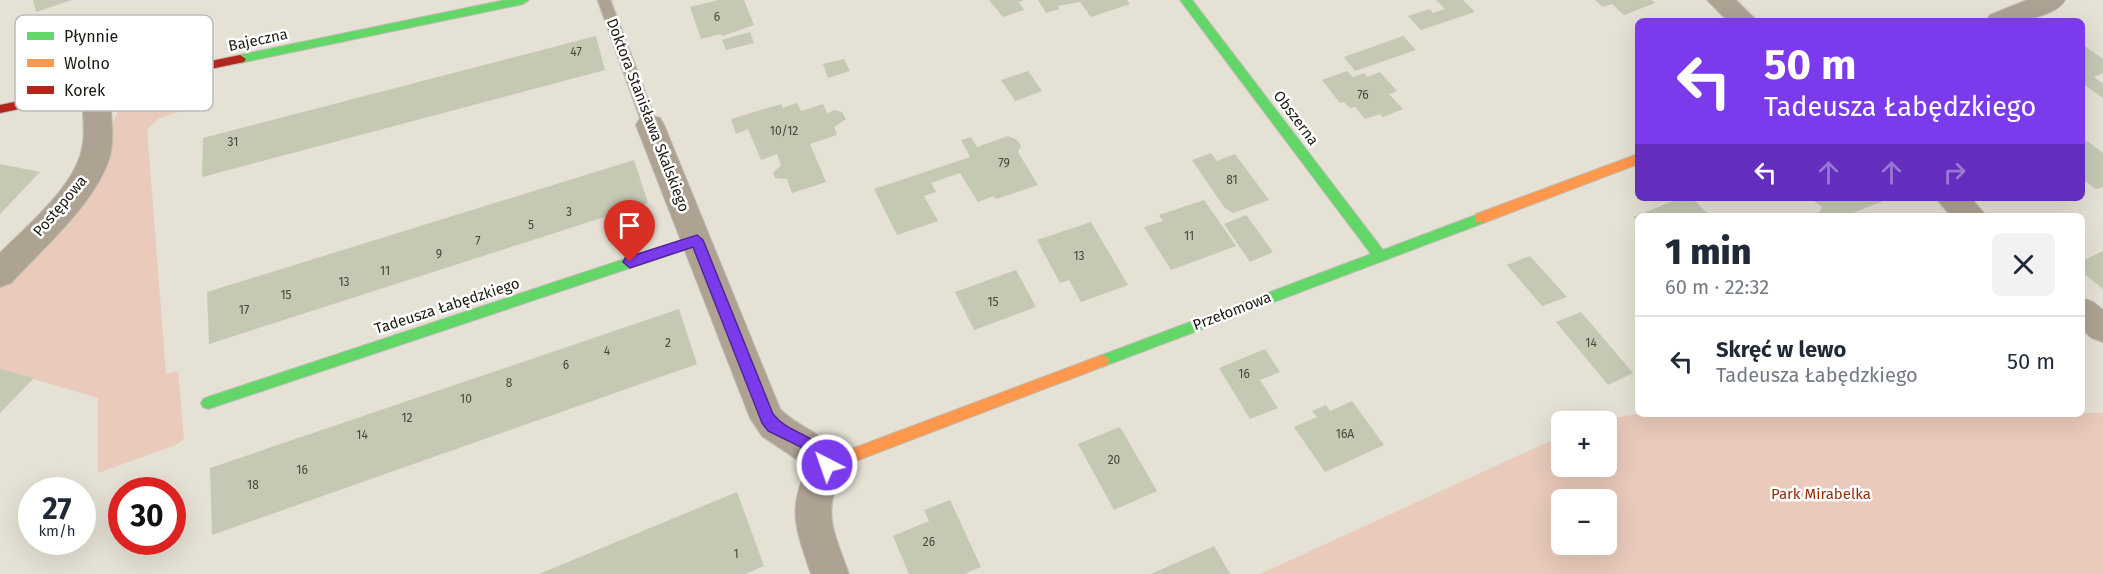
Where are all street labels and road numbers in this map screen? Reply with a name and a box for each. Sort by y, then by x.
street label: Doktora Stanisława Skalskiego [603,16,693,214]
street label: Bajeczna [227,25,289,55]
street label: Obszerna [1270,87,1322,149]
street label: Postępowa [29,172,91,240]
street label: Tadeusza Łabędzkiego [372,274,522,338]
street label: Przełomowa [1190,288,1274,334]

